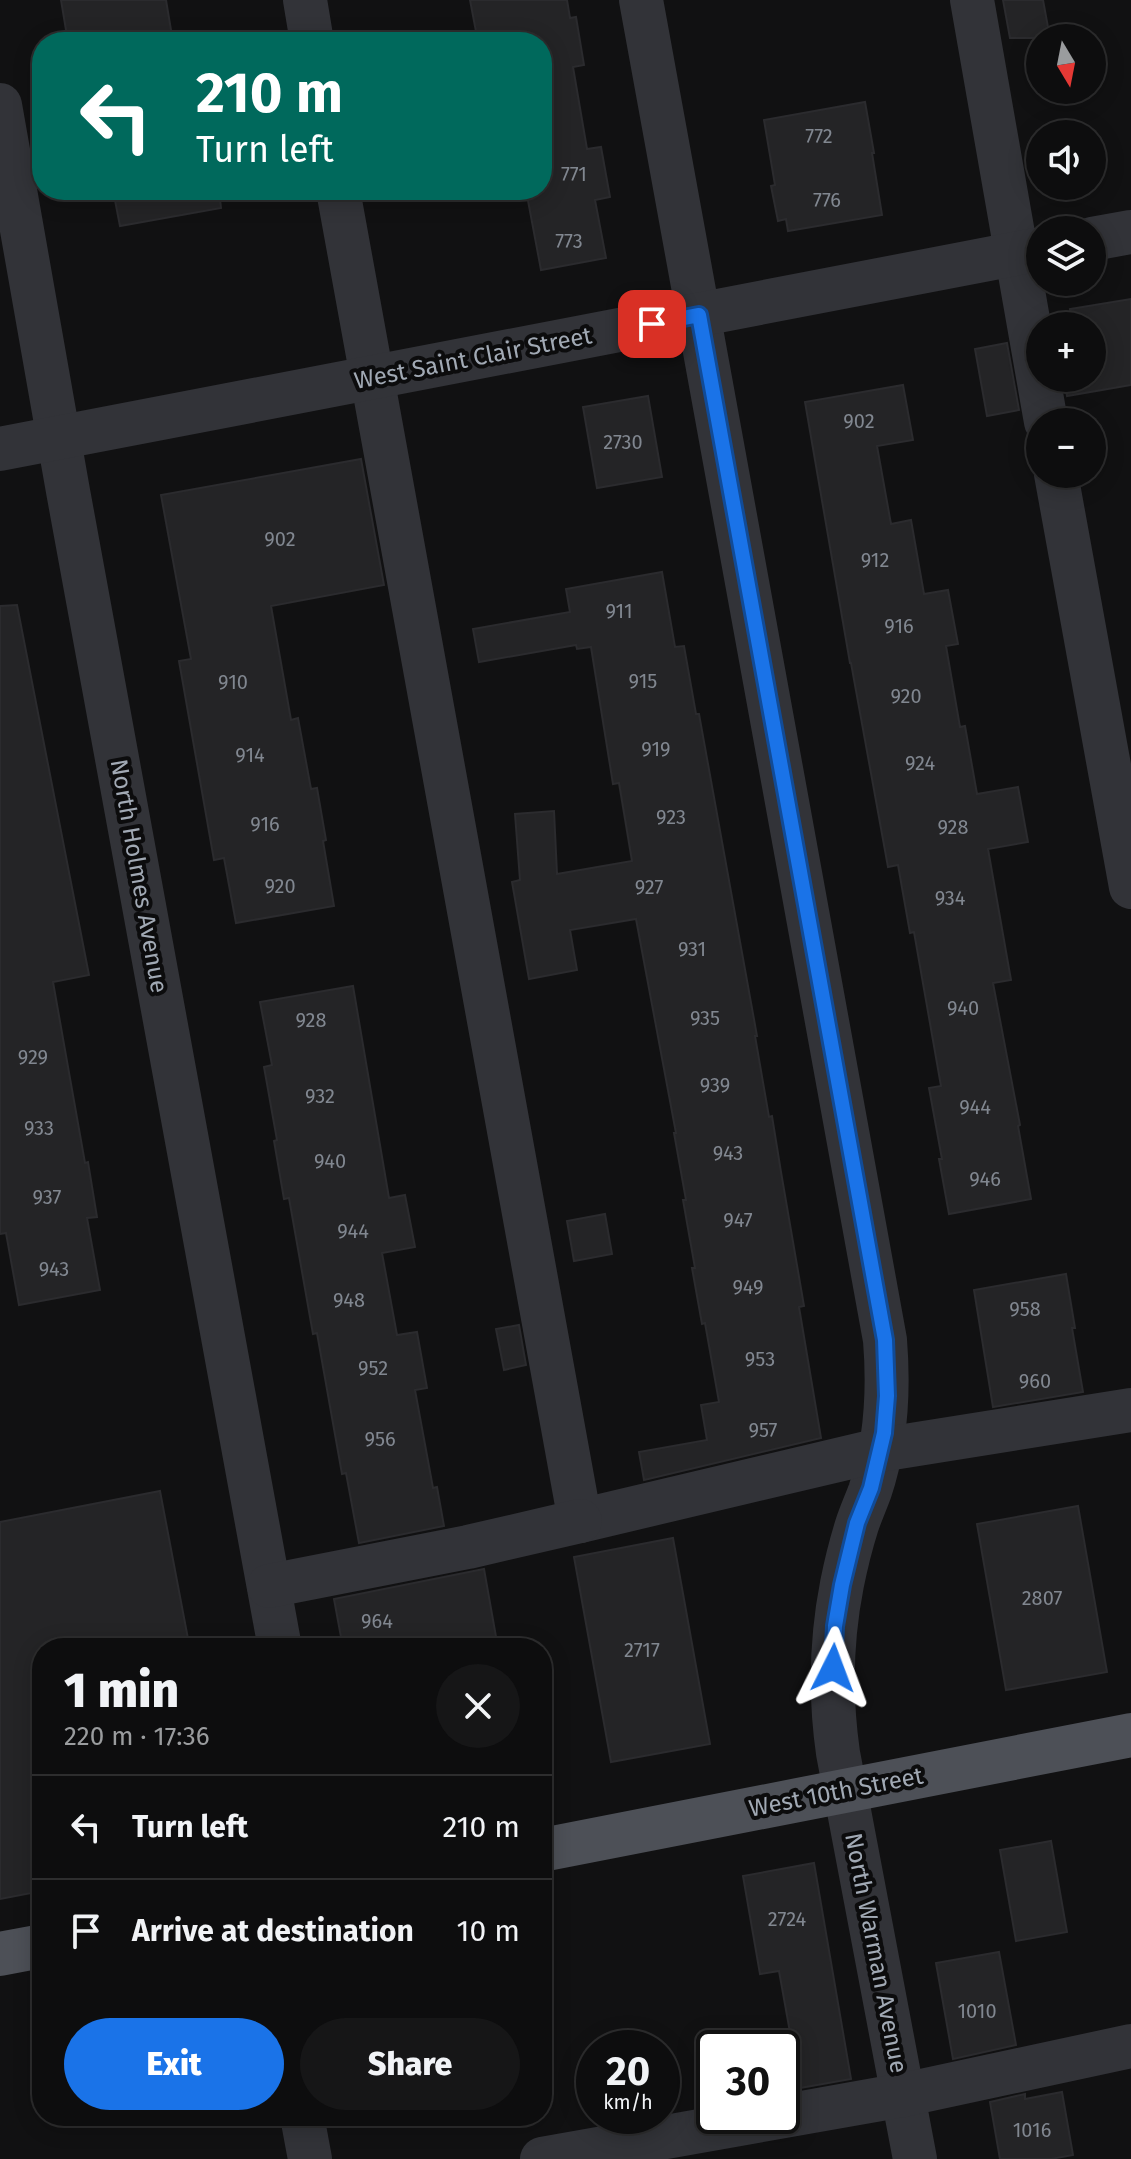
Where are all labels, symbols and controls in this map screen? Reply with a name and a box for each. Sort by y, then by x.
north arrow [1026,24,1106,104]
map controls [1026,24,1106,488]
text: 210 m [196,60,343,127]
icon: left [64,64,168,168]
button: sound [1026,120,1106,200]
house number: 772 [805,124,833,148]
text: Turn left [196,128,334,172]
house number: 771 [561,162,587,186]
house number: 776 [813,188,841,212]
button: layers [1026,216,1106,296]
house number: 773 [555,229,583,253]
pin [618,290,686,358]
icon: arrive [630,302,674,346]
button: + [1026,312,1106,392]
street label: West Saint Clair Street [352,321,595,395]
button: − [1026,408,1106,488]
house number: 902 [843,409,875,433]
house number: 2730 [603,430,643,454]
house number: 902 [264,527,296,551]
house number: 912 [861,548,889,572]
house number: 911 [605,599,633,623]
house number: 916 [884,614,914,638]
house number: 915 [629,669,657,693]
house number: 910 [218,670,248,694]
house number: 920 [890,684,922,708]
house number: 919 [641,737,671,761]
house number: 914 [235,743,265,767]
house number: 924 [905,751,935,775]
street label: North Holmes Avenue [105,757,173,995]
house number: 923 [656,805,686,829]
house number: 916 [250,812,280,836]
house number: 928 [938,815,968,839]
house number: 920 [264,874,296,898]
house number: 927 [635,875,663,899]
house number: 934 [935,886,966,910]
house number: 931 [678,937,706,961]
house number: 940 [947,996,979,1020]
house number: 935 [690,1006,720,1030]
house number: 928 [296,1008,326,1032]
house number: 929 [18,1045,48,1069]
house number: 939 [700,1073,730,1097]
house number: 932 [305,1084,335,1108]
house number: 944 [959,1095,991,1119]
house number: 933 [24,1116,54,1140]
house number: 943 [713,1141,743,1165]
house number: 940 [314,1149,346,1173]
house number: 946 [969,1167,1001,1191]
house number: 937 [33,1185,62,1209]
house number: 947 [723,1208,753,1232]
house number: 944 [337,1219,369,1243]
house number: 943 [39,1257,69,1281]
house number: 949 [732,1275,764,1299]
house number: 948 [333,1288,365,1312]
house number: 958 [1009,1297,1041,1321]
house number: 953 [745,1347,775,1371]
house number: 952 [358,1356,388,1380]
house number: 960 [1019,1369,1051,1393]
house number: 957 [749,1418,778,1442]
house number: 956 [364,1427,396,1451]
house number: 2807 [1022,1586,1062,1610]
house number: 964 [361,1609,393,1633]
position arrow [791,1626,875,1710]
house number: 2717 [624,1638,660,1662]
text: 1 min [64,1662,179,1720]
button: close [436,1664,520,1748]
text: 220 m · 17:36 [64,1721,210,1752]
street label: West 10th Street [747,1761,926,1823]
icon: left [64,1805,108,1849]
text: Turn left [132,1809,248,1845]
text: 210 m [443,1809,520,1845]
street label: North Warman Avenue [839,1831,913,2075]
house number: 2724 [768,1907,806,1931]
icon: arrive [64,1909,108,1953]
text: Arrive at destination [132,1913,414,1949]
text: 10 m [457,1913,520,1949]
house number: 1010 [957,1999,997,2023]
button: Exit [64,2018,284,2110]
button: Share [300,2018,520,2110]
speed limit sign: 30 [696,2030,800,2134]
text: 20 [606,2048,650,2096]
text: km/h [603,2090,653,2114]
house number: 1016 [1013,2118,1051,2142]

